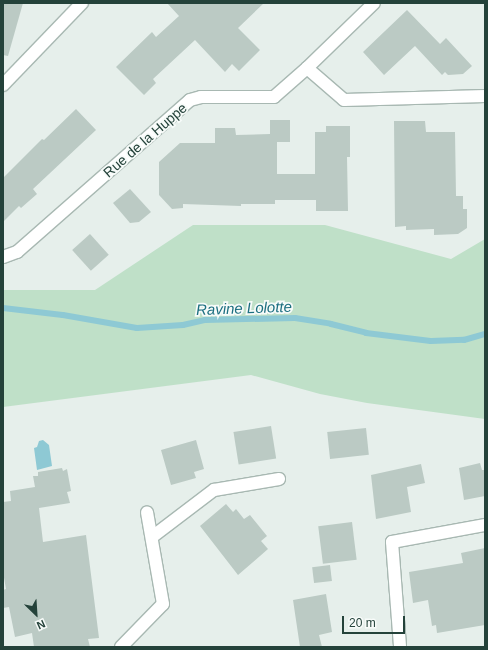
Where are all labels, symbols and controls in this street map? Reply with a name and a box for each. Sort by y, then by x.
street label: Rue de la Huppe [100,99,190,181]
water label: Ravine Lolotte [196,297,292,319]
north arrow [16,594,56,634]
scale bar [344,608,407,634]
text: 20 m [349,616,376,630]
text: N [35,618,47,632]

